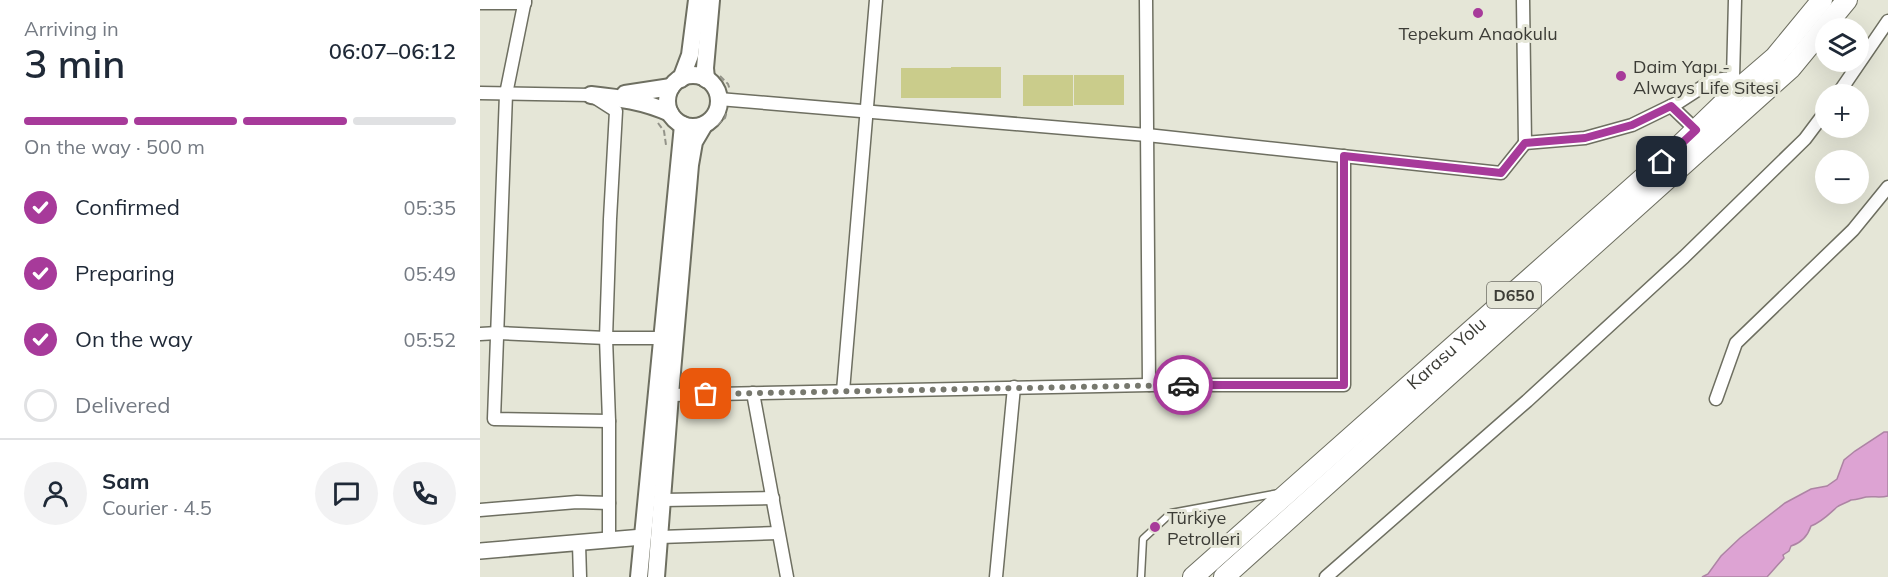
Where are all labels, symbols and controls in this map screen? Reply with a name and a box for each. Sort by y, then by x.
marker: Tepekum Anaokulu [1471,6,1485,20]
text: Arriving in [24,16,119,41]
map controls [1815,18,1869,204]
button: layers [1815,18,1869,72]
place label: Tepekum Anaokulu [1398,22,1558,45]
text: 06:07–06:12 [329,37,456,65]
text: 3 min [24,39,125,88]
place label: Daim Yapı - Always Life Sitesi [1633,55,1779,99]
marker: Daim Yapı - Always Life Sitesi [1614,69,1628,83]
button: + [1815,84,1869,138]
text: On the way · 500 m [24,134,205,159]
pin [1636,136,1687,187]
icon: home [1645,145,1678,178]
button: − [1815,150,1869,204]
icon: check [24,191,57,224]
text: Confirmed [75,193,180,221]
text: 05:35 [403,195,456,220]
icon: check [24,257,57,290]
text: Preparing [75,259,175,287]
text: 05:49 [403,261,456,286]
road number: D650 [1487,282,1541,308]
street label: Karasu Yolu [1402,312,1490,394]
icon: check [24,323,57,356]
text: On the way [75,325,193,353]
text: 05:52 [403,327,456,352]
courier [1153,355,1213,415]
pin [680,368,731,419]
icon: car [1167,369,1200,402]
icon: bag [689,377,722,410]
text: Delivered [75,391,170,419]
button: person [24,462,87,525]
button: chat [315,462,378,525]
button: phone [393,462,456,525]
text: Sam [102,467,150,495]
text: Courier · 4.5 [102,495,212,520]
place label: Türkiye Petrolleri [1167,506,1240,550]
marker: Türkiye Petrolleri [1148,520,1162,534]

